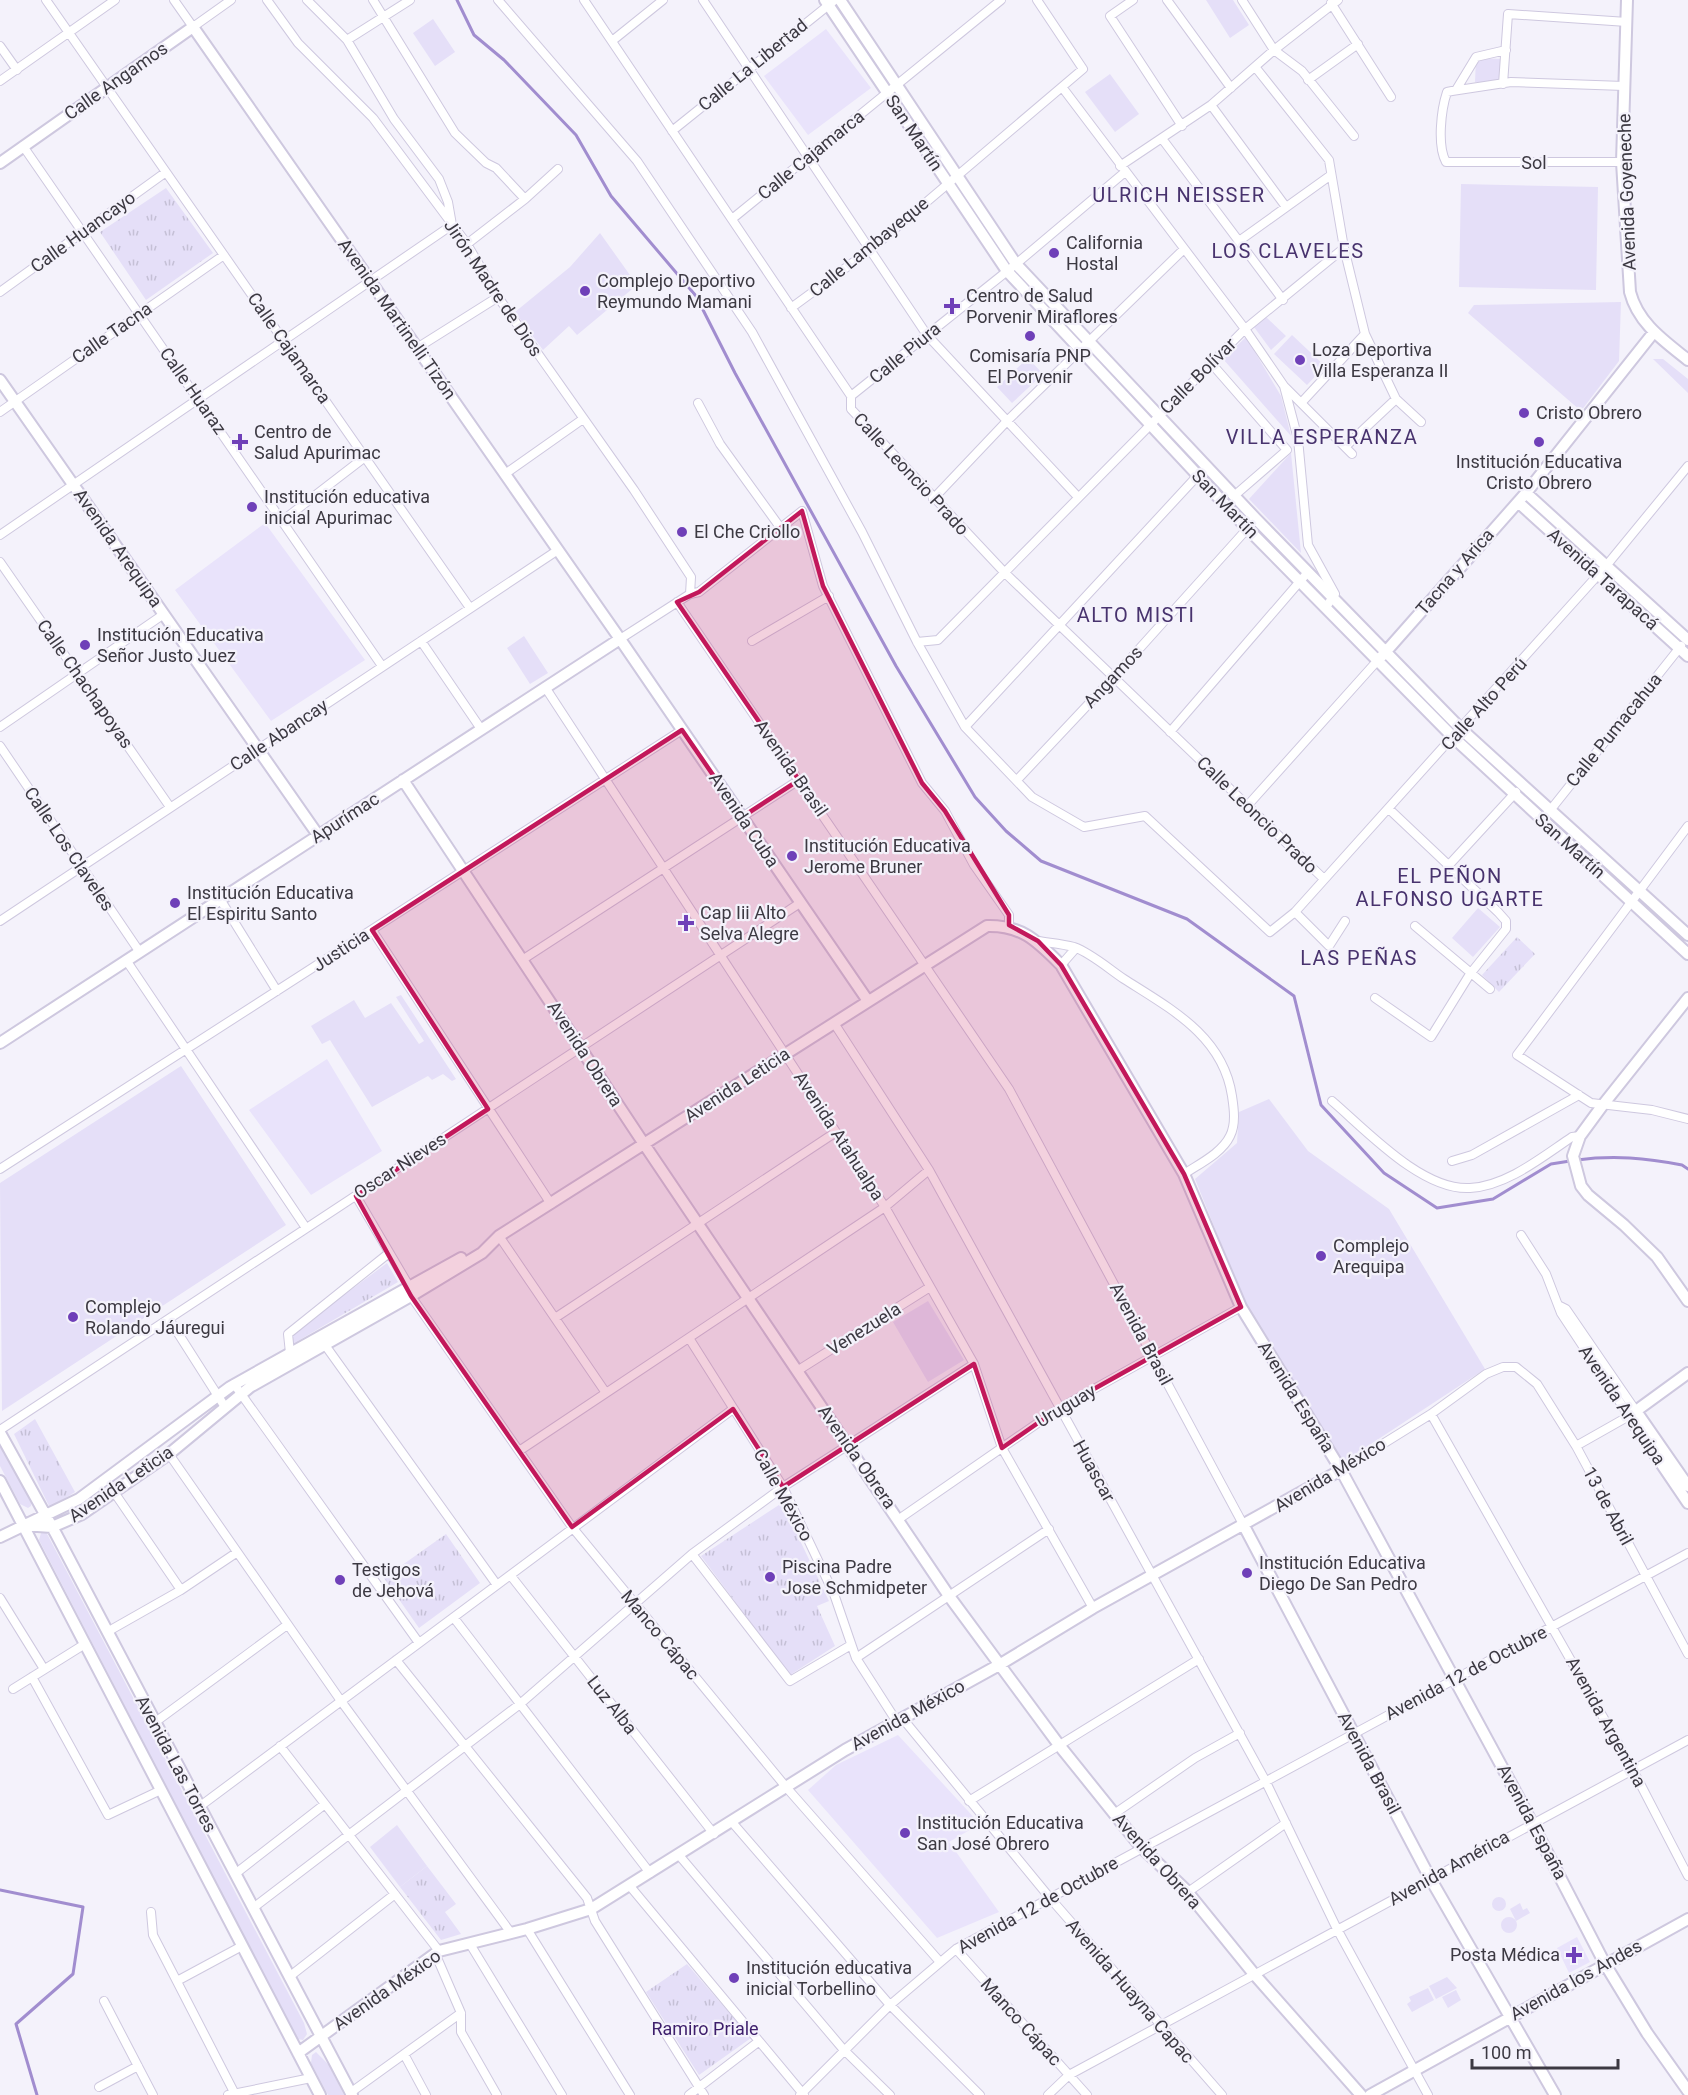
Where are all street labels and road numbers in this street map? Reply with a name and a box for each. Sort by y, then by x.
street label: Calle La Libertad [694,14,811,115]
street label: Calle Angamos [60,37,171,124]
street label: San Martín [881,91,948,175]
street label: Calle Cajamarca [753,105,868,204]
street label: Avenida Goyeneche [1613,113,1640,271]
street label: Sol [1521,152,1547,173]
street label: Calle Huancayo [26,187,139,277]
street label: Calle Lambayeque [805,192,932,301]
street label: Jirón Madre de Dios [440,215,547,360]
street label: Avenida Martinelli Tizón [334,234,461,403]
street label: Calle Cajamarca [243,288,335,407]
street label: Calle Tacna [68,297,156,368]
street label: Calle Piura [865,318,945,388]
street label: Calle Bolívar [1155,333,1240,418]
street label: Calle Huaraz [156,343,231,438]
street label: Calle Leoncio Prado [849,408,973,539]
street label: San Martín [1188,465,1263,542]
street label: Avenida Arequipa [70,484,167,611]
street label: Avenida Tarapacá [1544,523,1663,634]
street label: Tacna y Arica [1411,524,1498,619]
street label: Calle Chachapoyas [33,615,138,752]
street label: Angamos [1079,641,1147,712]
street label: Calle Alto Perú [1436,653,1531,754]
street label: Calle Pumacahua [1561,669,1666,791]
street label: Calle Abancay [226,694,332,775]
street label: Avenida Brasil [750,715,832,820]
street label: Calle Leoncio Prado [1193,752,1322,878]
street label: Avenida Cuba [705,768,784,871]
street label: Calle Los Claveles [20,783,119,915]
street label: Apurímac [307,788,383,847]
street label: San Martín [1531,809,1610,883]
street label: Justicia [309,924,373,976]
street label: Avenida Obrera [543,997,627,1110]
street label: Avenida Leticia [680,1043,793,1126]
street label: Avenida Atahualpa [790,1067,889,1204]
street label: Oscar Nieves [350,1128,450,1203]
street label: Avenida Brasil [1106,1279,1177,1389]
street label: Venezuela [823,1298,904,1359]
street label: Avenida España [1254,1337,1339,1456]
street label: Avenida Arequipa [1575,1341,1670,1469]
street label: Uruguay [1032,1379,1100,1432]
street label: Avenida Obrera [814,1401,901,1513]
street label: Avenida México [1270,1433,1389,1516]
street label: Huascar [1069,1436,1120,1505]
street label: Avenida Leticia [65,1441,177,1526]
street label: Calle México [749,1445,817,1545]
street label: 13 de Abril [1579,1463,1638,1548]
street label: Manco Cápac [617,1586,704,1684]
street label: Avenida 12 de Octubre [1381,1621,1550,1724]
street label: Avenida Argentina [1562,1653,1651,1790]
street label: Luz Alba [583,1671,642,1738]
street label: Avenida México [847,1675,968,1754]
street label: Avenida Las Torres [131,1692,221,1836]
street label: Avenida Brasil [1334,1708,1405,1818]
street label: Avenida España [1493,1761,1572,1883]
street label: Avenida Obrera [1109,1808,1206,1913]
street label: Avenida América [1385,1826,1513,1909]
street label: Avenida 12 de Octubre [954,1852,1122,1957]
street label: Avenida Huayna Capac [1062,1914,1199,2067]
street label: Avenida los Andes [1506,1935,1645,2024]
street label: Avenida México [329,1945,445,2034]
street label: Manco Cápac [977,1974,1066,2070]

